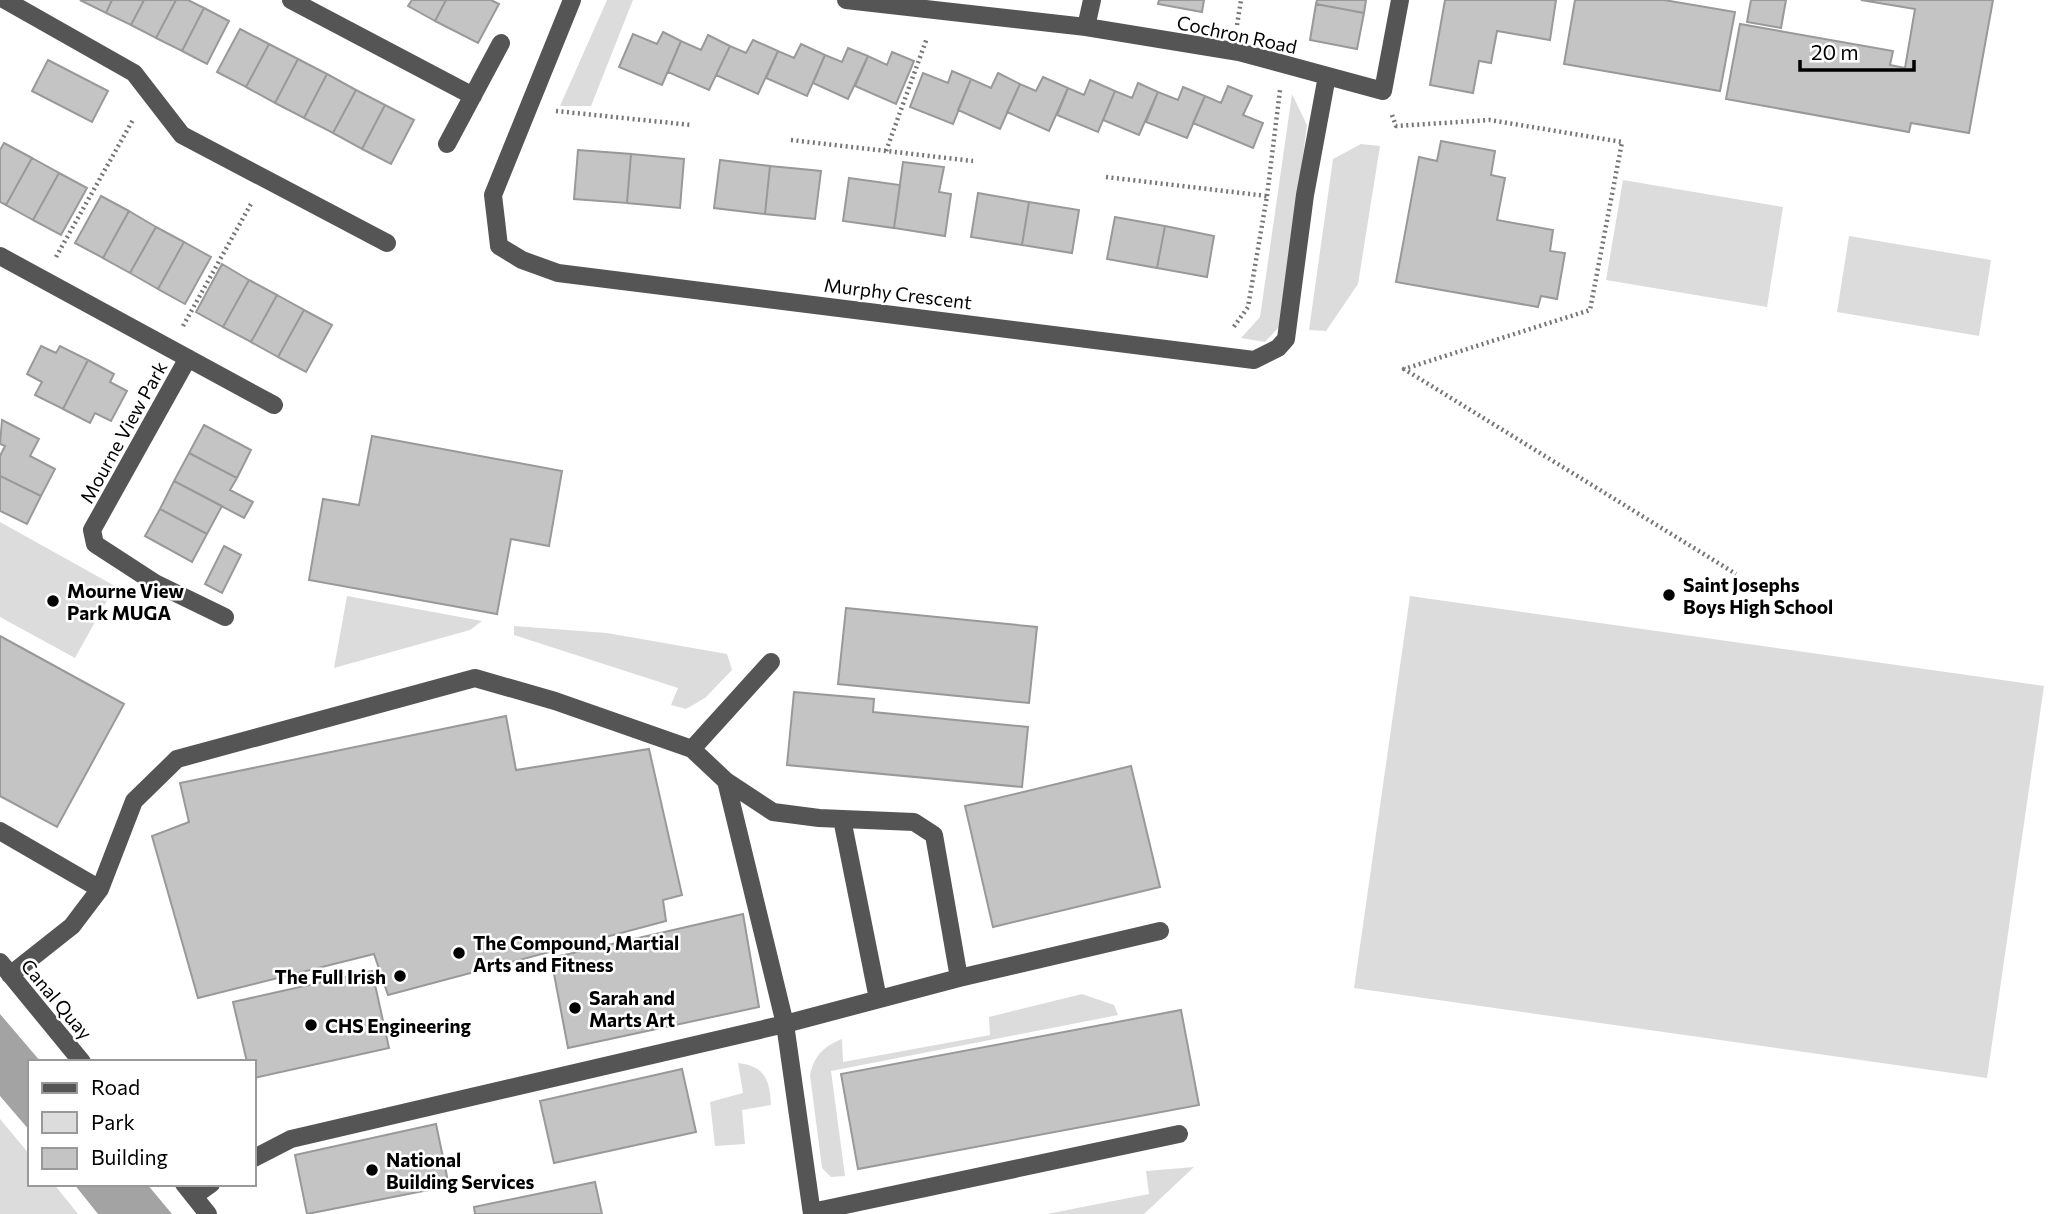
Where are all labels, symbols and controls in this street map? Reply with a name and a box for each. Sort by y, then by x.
street label: Cochron Road [1175,10,1299,58]
scale bar [1800,28,1914,72]
text: 20 m [1811,39,1859,64]
street label: Murphy Crescent [823,273,973,314]
street label: Mourne View Park [75,357,171,507]
place label: Saint Josephs Boys High School [1683,573,1833,618]
place label: Mourne View Park MUGA [67,579,184,624]
marker: Saint Josephs Boys High School [1661,587,1677,603]
marker: Mourne View Park MUGA [45,593,61,609]
place label: The Compound, Martial Arts and Fitness [473,931,679,976]
marker: The Compound, Martial Arts and Fitness [451,945,467,961]
street label: Canal Quay [17,954,97,1044]
place label: The Full Irish [275,965,386,988]
marker: The Full Irish [392,968,408,984]
place label: Sarah and Marts Art [589,986,675,1031]
marker: Sarah and Marts Art [567,1000,583,1016]
place label: CHS Engineering [325,1014,471,1037]
marker: CHS Engineering [303,1017,319,1033]
legend [28,1060,256,1186]
text: Road [91,1074,140,1099]
text: Park [91,1109,135,1134]
text: Building [91,1144,168,1169]
place label: National Building Services [386,1148,534,1193]
marker: National Building Services [364,1162,380,1178]

